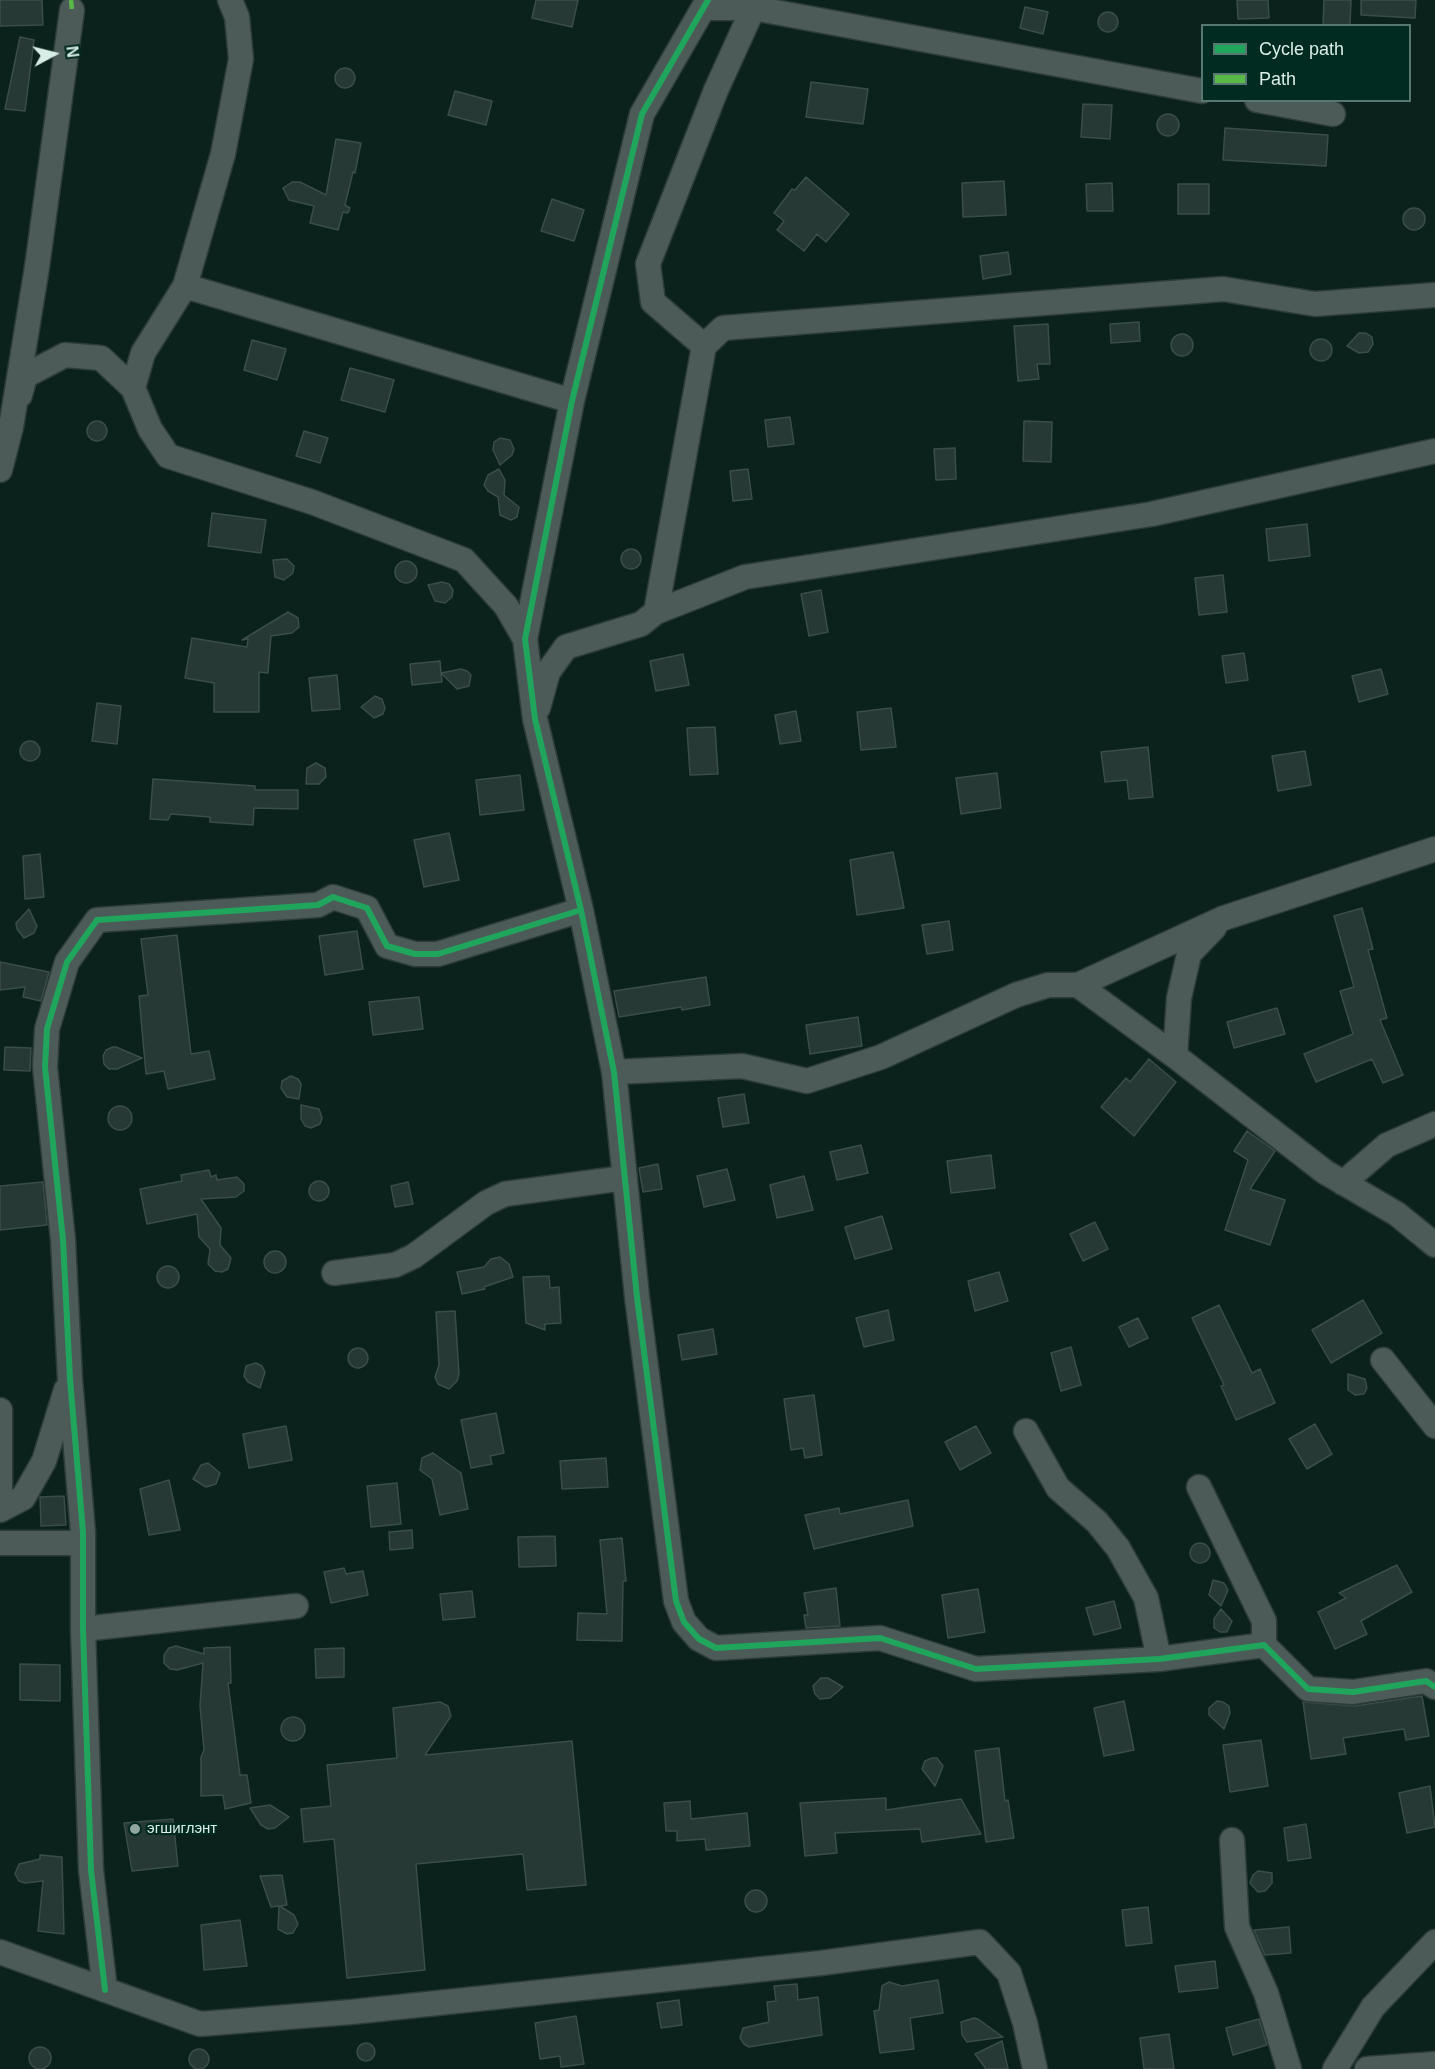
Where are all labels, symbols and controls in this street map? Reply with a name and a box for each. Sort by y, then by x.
north arrow [24,24,84,84]
legend [1201,24,1411,102]
text: Cycle path [1259,39,1344,59]
text: N [63,45,82,59]
text: Path [1259,69,1296,89]
place label: эгшиглэнт [147,1820,217,1838]
marker: эгшиглэнт [128,1822,142,1836]

